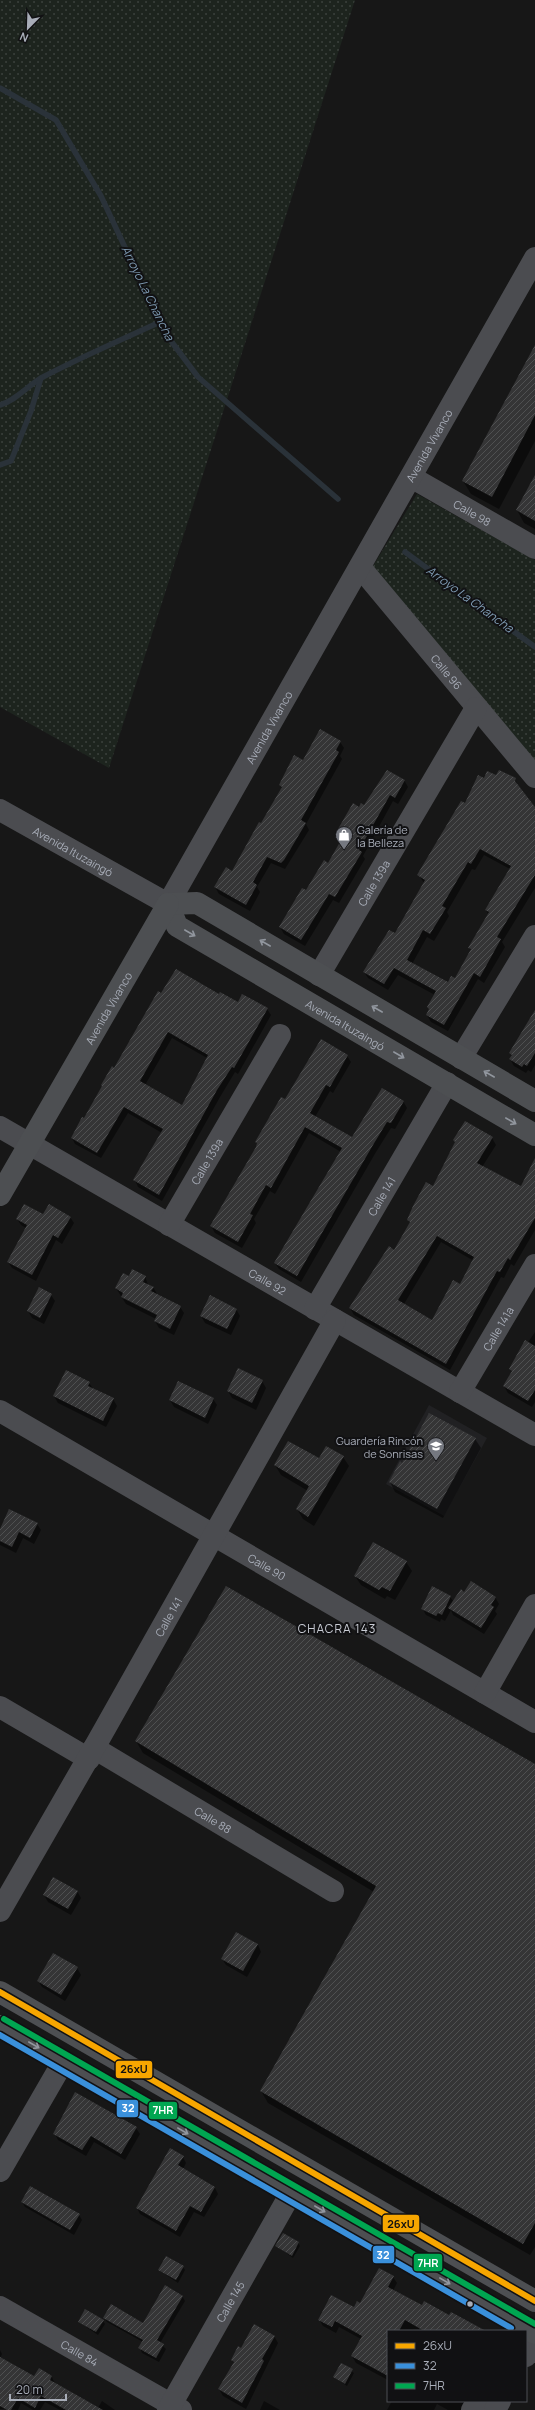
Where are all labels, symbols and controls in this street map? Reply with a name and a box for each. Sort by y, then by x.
north arrow [8,8,48,48]
text: N [17,29,30,46]
water label: Arroyo La Chancha [118,243,179,345]
street label: Avenida Vivanco [402,406,455,484]
street label: Calle 98 [451,496,494,529]
water label: Arroyo La Chancha [423,562,518,637]
street label: Calle 96 [428,651,466,692]
street label: Avenida Vivanco [242,688,295,766]
place label: Galería de la Belleza [357,822,408,850]
street label: Avenida Ituzaingó [31,823,116,880]
shop icon: Galería de la Belleza [334,825,354,850]
street label: Calle 139a [354,857,393,909]
one-way arrow [184,930,196,938]
one-way arrow [259,939,271,947]
street label: Avenida Vivanco [81,968,135,1047]
street label: Avenida Ituzaingó [303,995,388,1054]
one-way arrow [371,1004,383,1012]
one-way arrow [393,1052,405,1060]
one-way arrow [483,1070,495,1078]
one-way arrow [505,1117,516,1125]
street label: Calle 139a [187,1135,226,1187]
street label: Calle 141 [364,1174,398,1218]
street label: Calle 92 [246,1264,289,1298]
street label: Calle 141a [479,1303,517,1353]
place label: Guardería Rincón de Sonrisas [336,1433,423,1461]
school or university icon: Guardería Rincón de Sonrisas [426,1436,446,1461]
street label: Calle 90 [246,1549,289,1583]
street label: Calle 141 [151,1594,185,1639]
district label: CHACRA 143 [298,1620,376,1637]
street label: Calle 88 [192,1803,235,1836]
one-way arrow [28,2041,40,2049]
line badge: 26xU [115,2060,153,2079]
text: 26xU [120,2061,148,2076]
line badge: 32 [116,2099,139,2118]
text: 32 [122,2100,134,2115]
line badge: 7HR [148,2101,178,2120]
text: 7HR [152,2102,174,2117]
one-way arrow [177,2127,189,2135]
one-way arrow [314,2206,326,2214]
line badge: 26xU [382,2214,420,2233]
text: 26xU [387,2216,415,2231]
line badge: 32 [372,2245,395,2264]
text: 32 [377,2247,389,2262]
line badge: 7HR [413,2253,443,2272]
text: 7HR [417,2255,439,2270]
street label: Calle 145 [212,2278,247,2325]
one-way arrow [439,2278,451,2286]
unlabelled marker [465,2299,475,2309]
legend [387,2330,527,2402]
street label: Calle 84 [59,2336,101,2369]
text: 26xU [423,2337,452,2354]
text: 32 [423,2357,437,2374]
scale bar [10,2376,66,2402]
text: 7HR [423,2377,445,2394]
text: 20 m [16,2381,43,2398]

